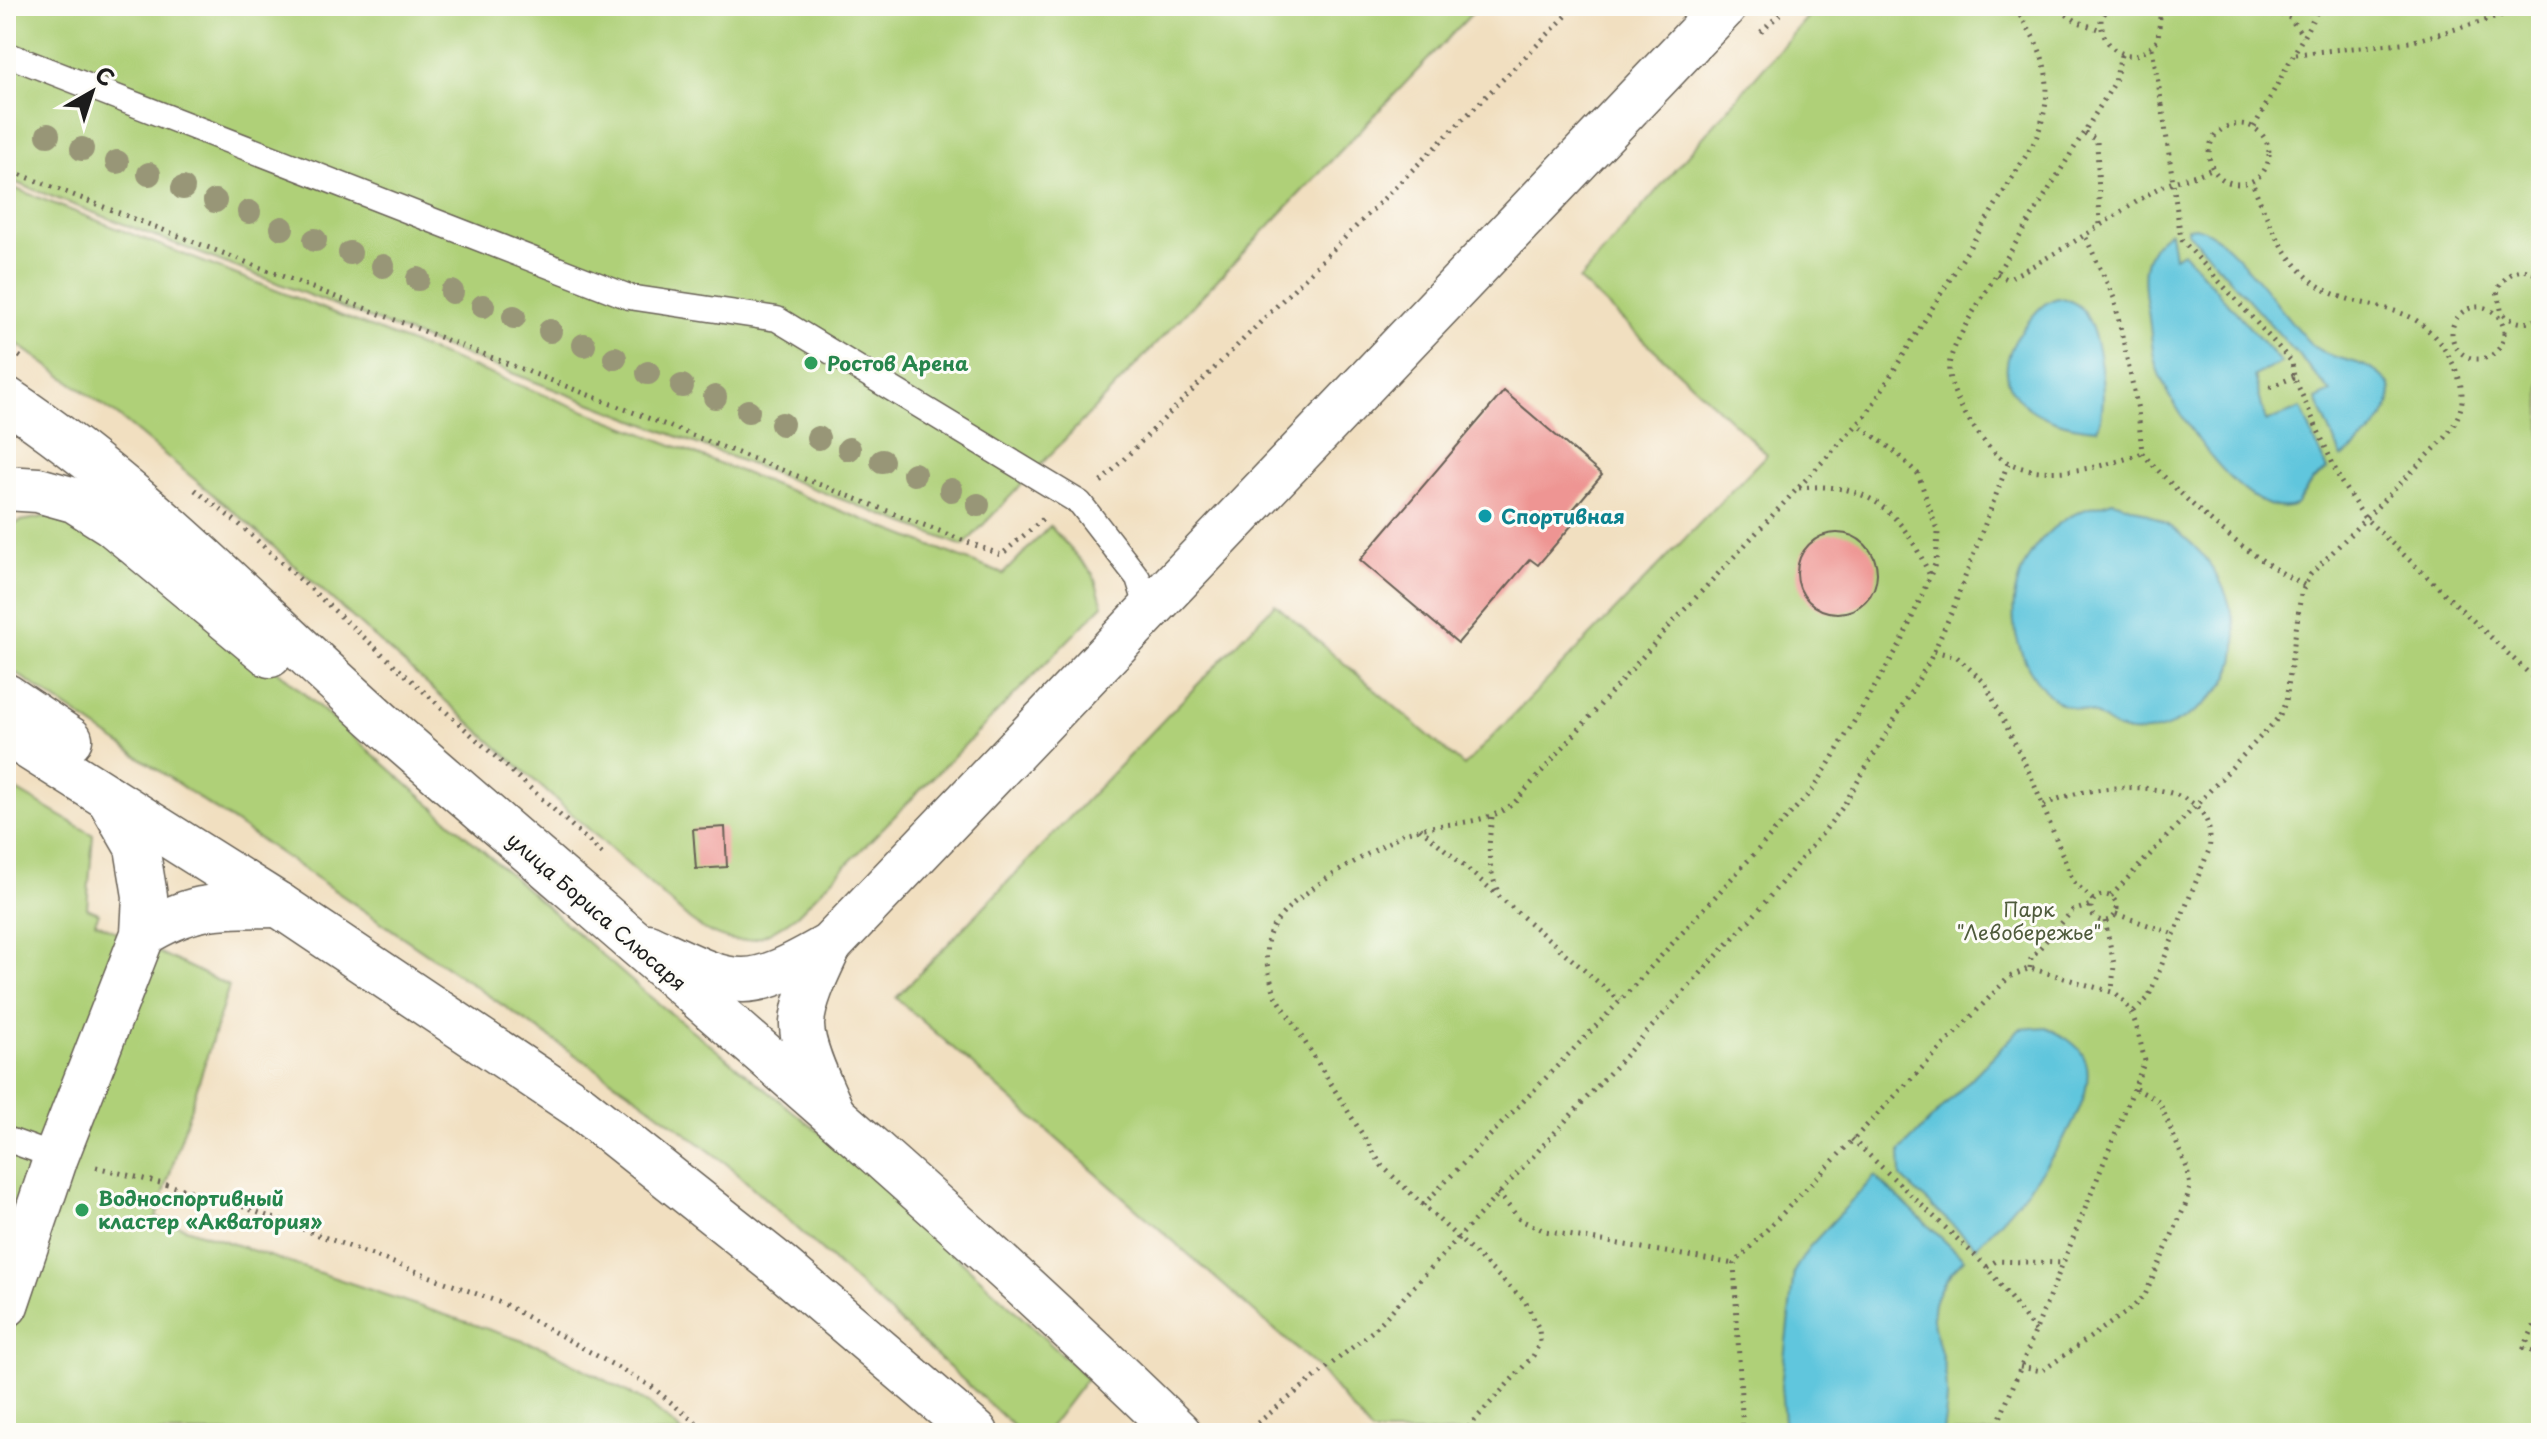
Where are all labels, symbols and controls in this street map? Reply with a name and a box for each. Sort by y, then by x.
north arrow [52,52,132,132]
text: С [89,57,122,93]
place label: Ростов Арена [827,348,969,378]
marker: Ростов Арена [802,354,820,372]
place label: Спортивная [1501,501,1625,531]
marker: Спортивная [1476,507,1494,525]
street label: улица Бориса Слюсаря [501,825,693,997]
park label: Парк "Левобережье" [1957,894,2101,947]
place label: Водноспортивный кластер «Акватория» [98,1183,322,1236]
marker: Водноспортивный кластер «Акватория» [73,1201,91,1219]

